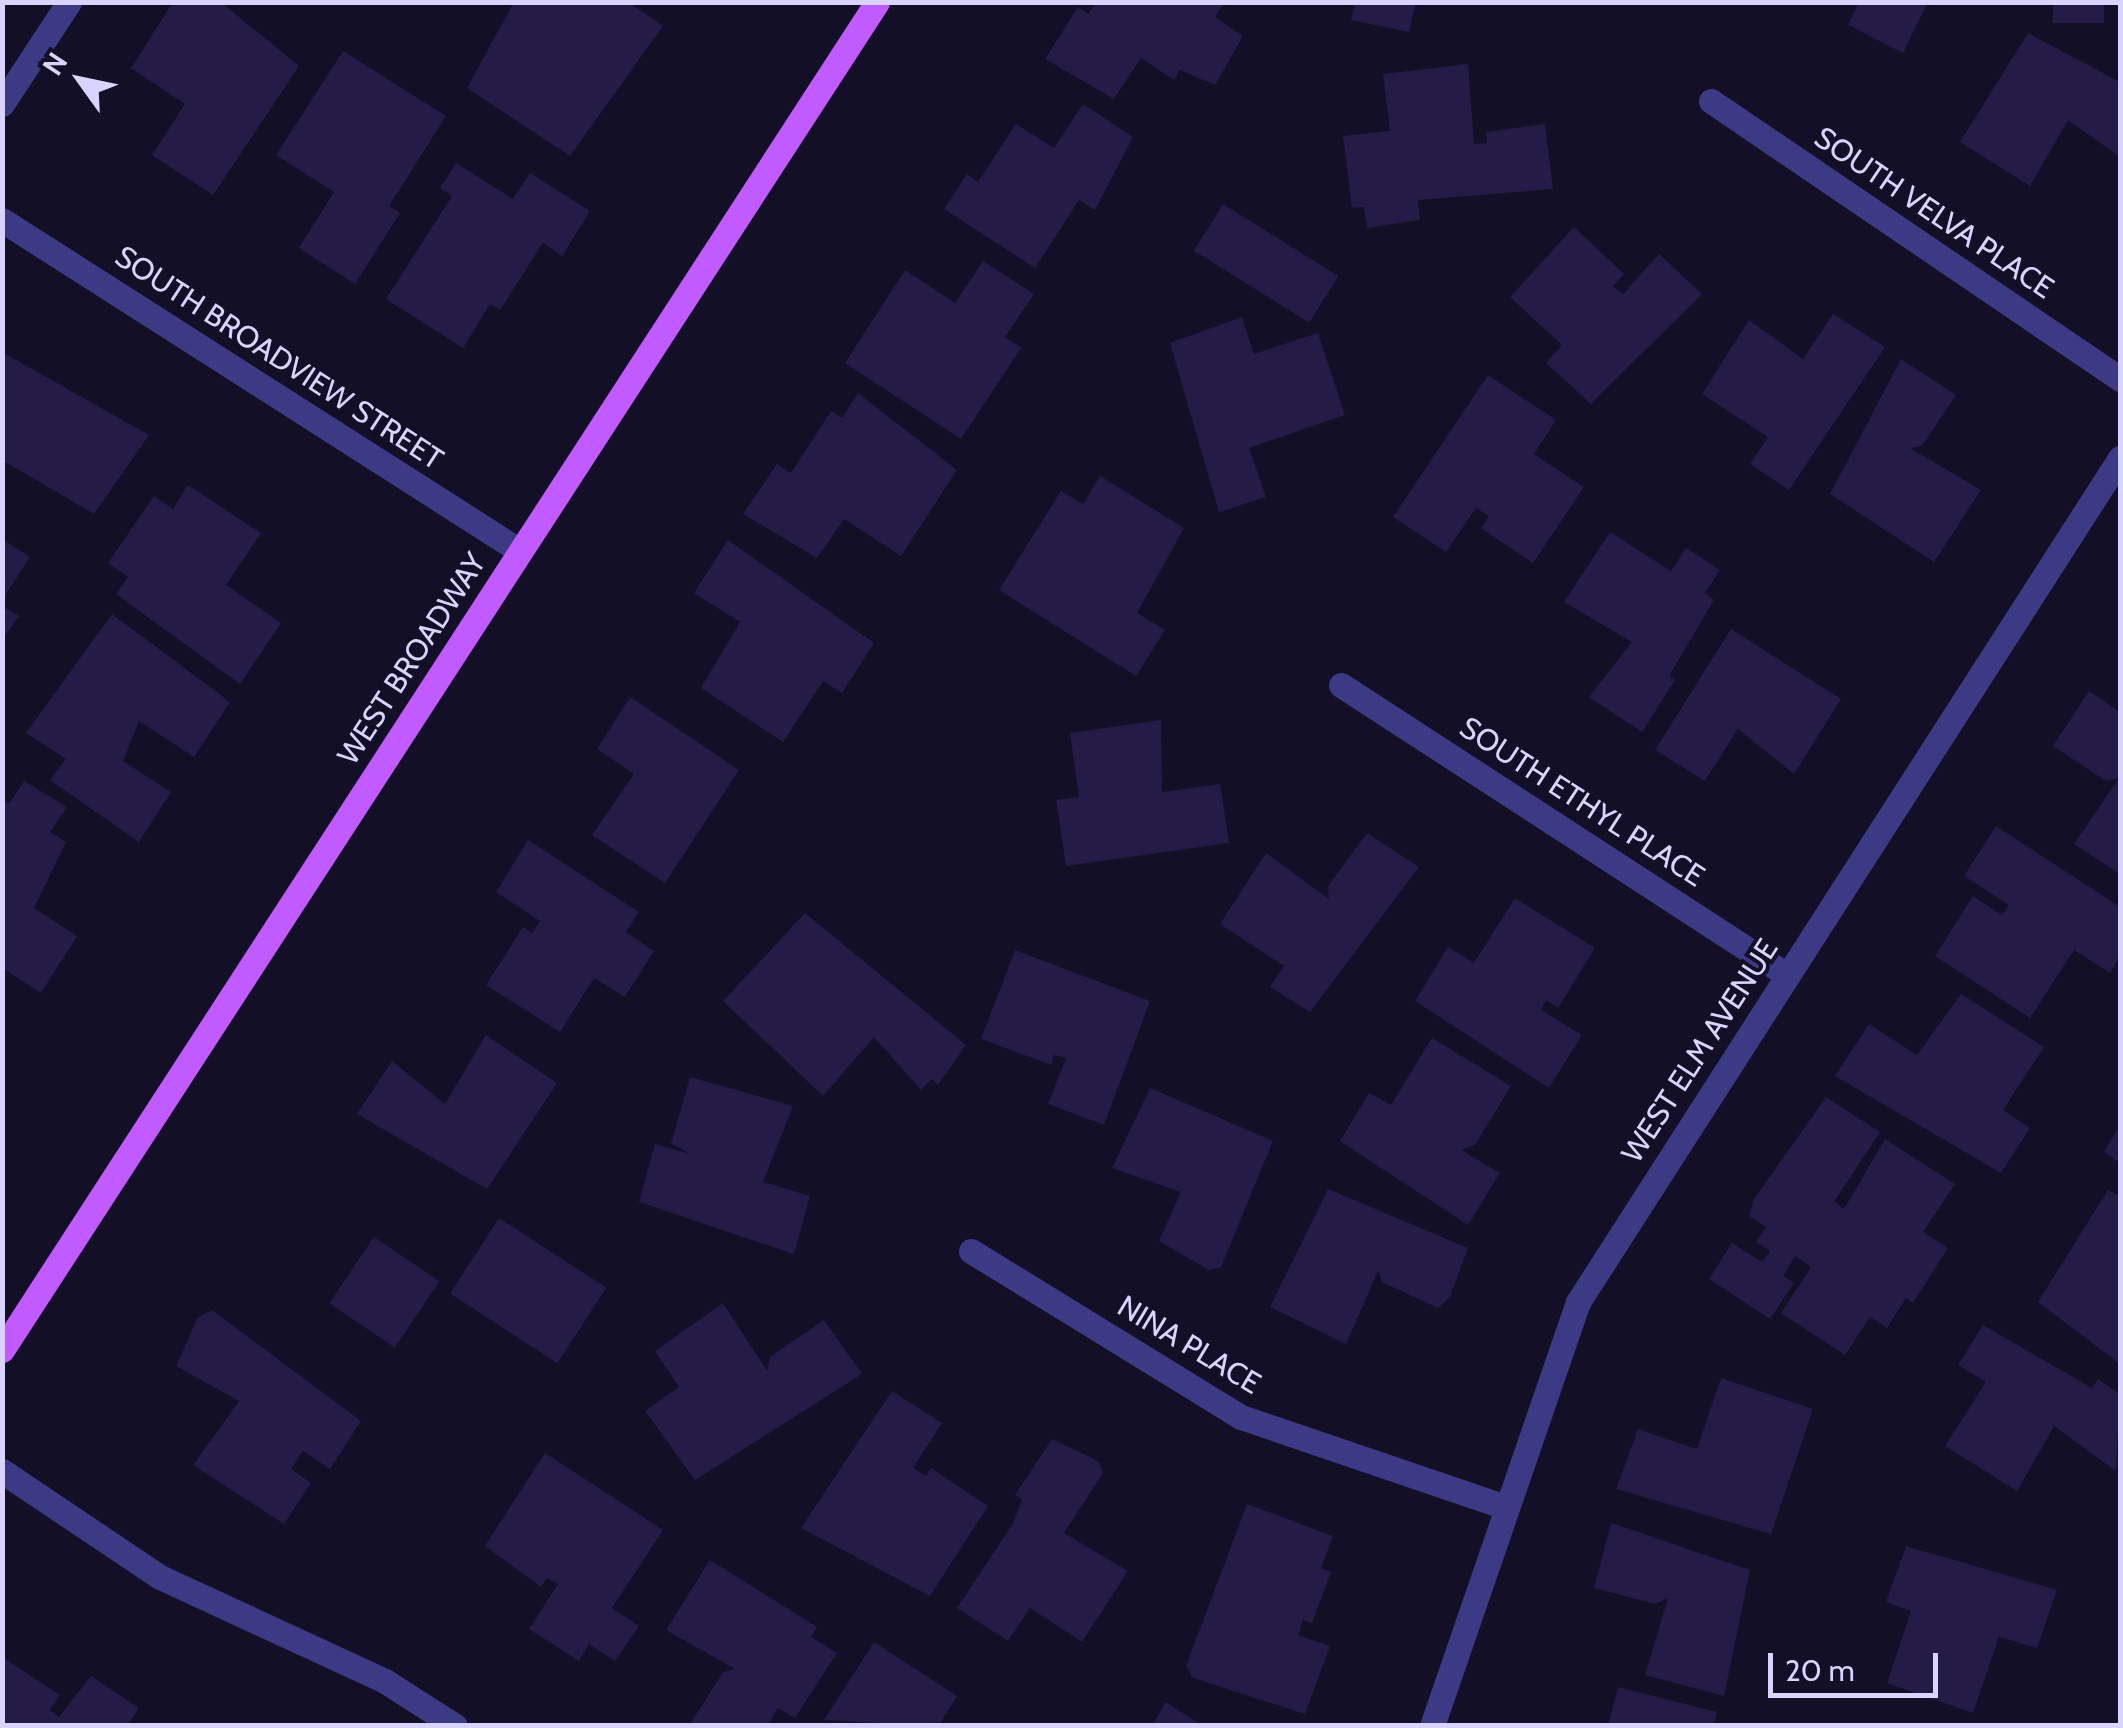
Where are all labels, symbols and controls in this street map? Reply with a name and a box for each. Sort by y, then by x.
north arrow [30,30,130,130]
text: N [35,46,74,81]
street label: SOUTH VELVA PLACE [1808,120,2060,306]
street label: SOUTH BROADVIEW STREET [108,238,450,478]
street label: WEST BROADWAY [330,546,494,772]
street label: SOUTH ETHYL PLACE [1453,709,1711,895]
street label: WEST ELM AVENUE [1614,932,1786,1170]
street label: NINA PLACE [1111,1288,1267,1402]
scale bar [1773,1633,1943,1695]
text: 20 m [1785,1652,1855,1689]

